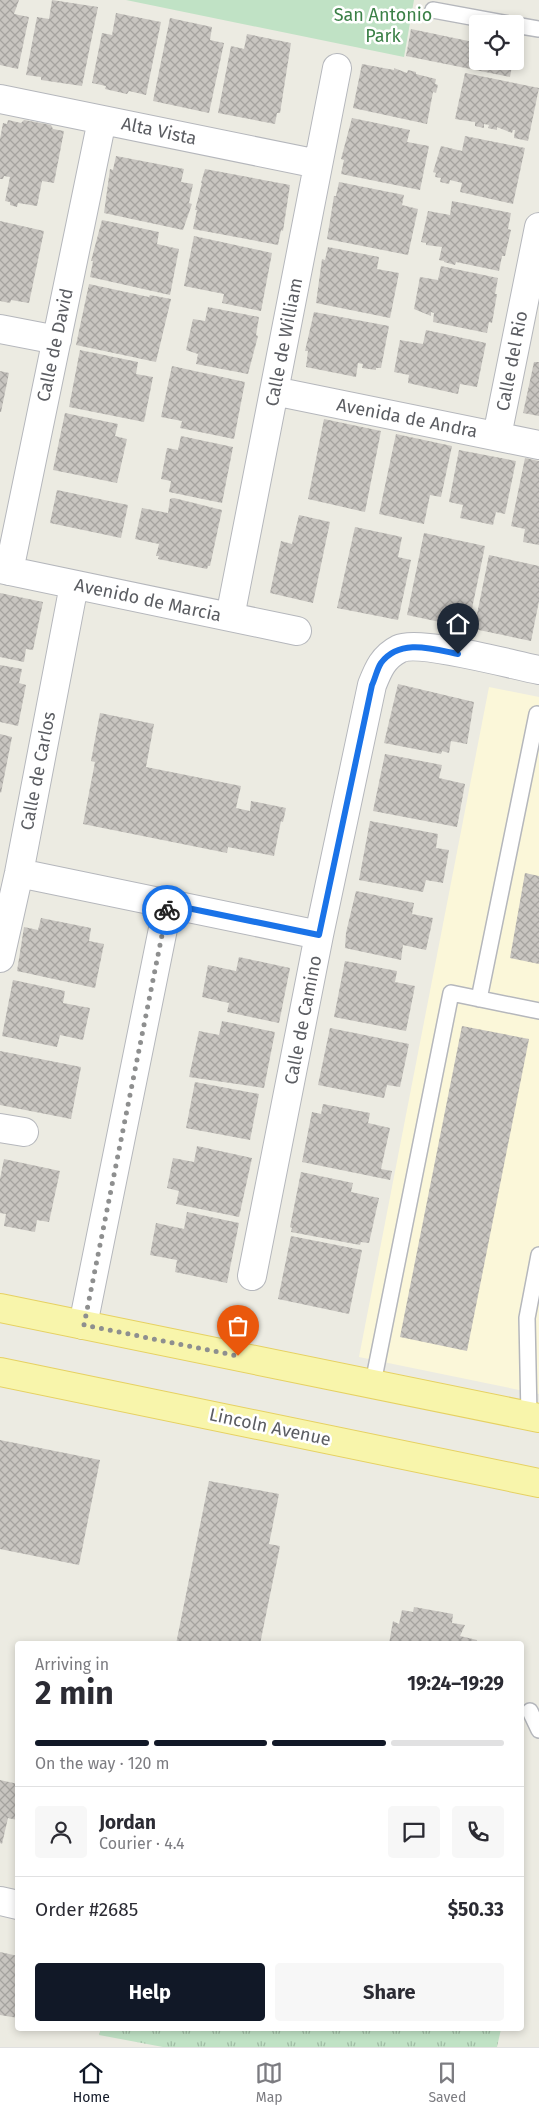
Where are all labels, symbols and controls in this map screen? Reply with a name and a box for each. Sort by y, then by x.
park label: San Antonio Park [334,4,432,47]
map controls [469,15,524,70]
button: locate [469,15,524,70]
street label: Alta Vista [119,112,199,150]
street label: Calle de William [261,276,307,408]
street label: Calle de David [32,286,78,404]
street label: Calle del Rio [492,309,532,413]
street label: Avenida de Andra [335,394,479,442]
street label: Avenido de Marcia [73,574,223,626]
pin [437,603,479,654]
icon: home [444,610,472,638]
street label: Calle de Carlos [16,710,60,832]
courier [142,885,192,935]
icon: bike [153,896,181,924]
street label: Calle de Camino [280,954,326,1086]
pin [217,1305,259,1356]
icon: bag [224,1312,252,1340]
street label: Lincoln Avenue [207,1403,333,1451]
text: Arriving in [35,1655,109,1674]
text: 19:24–19:29 [407,1672,504,1695]
text: 2 min [35,1674,114,1712]
text: On the way · 120 m [35,1754,169,1773]
button: person [35,1806,87,1858]
button: chat [388,1806,440,1858]
button: phone [452,1806,504,1858]
text: Jordan [99,1811,156,1834]
text: Courier · 4.4 [99,1834,185,1853]
text: Order #2685 [35,1898,138,1921]
text: $50.33 [448,1898,504,1921]
button: Help [35,1963,265,2021]
button: Share [275,1963,504,2021]
tab: Home [73,2059,110,2106]
tab: Map [255,2059,283,2106]
tab: Saved [428,2059,466,2106]

